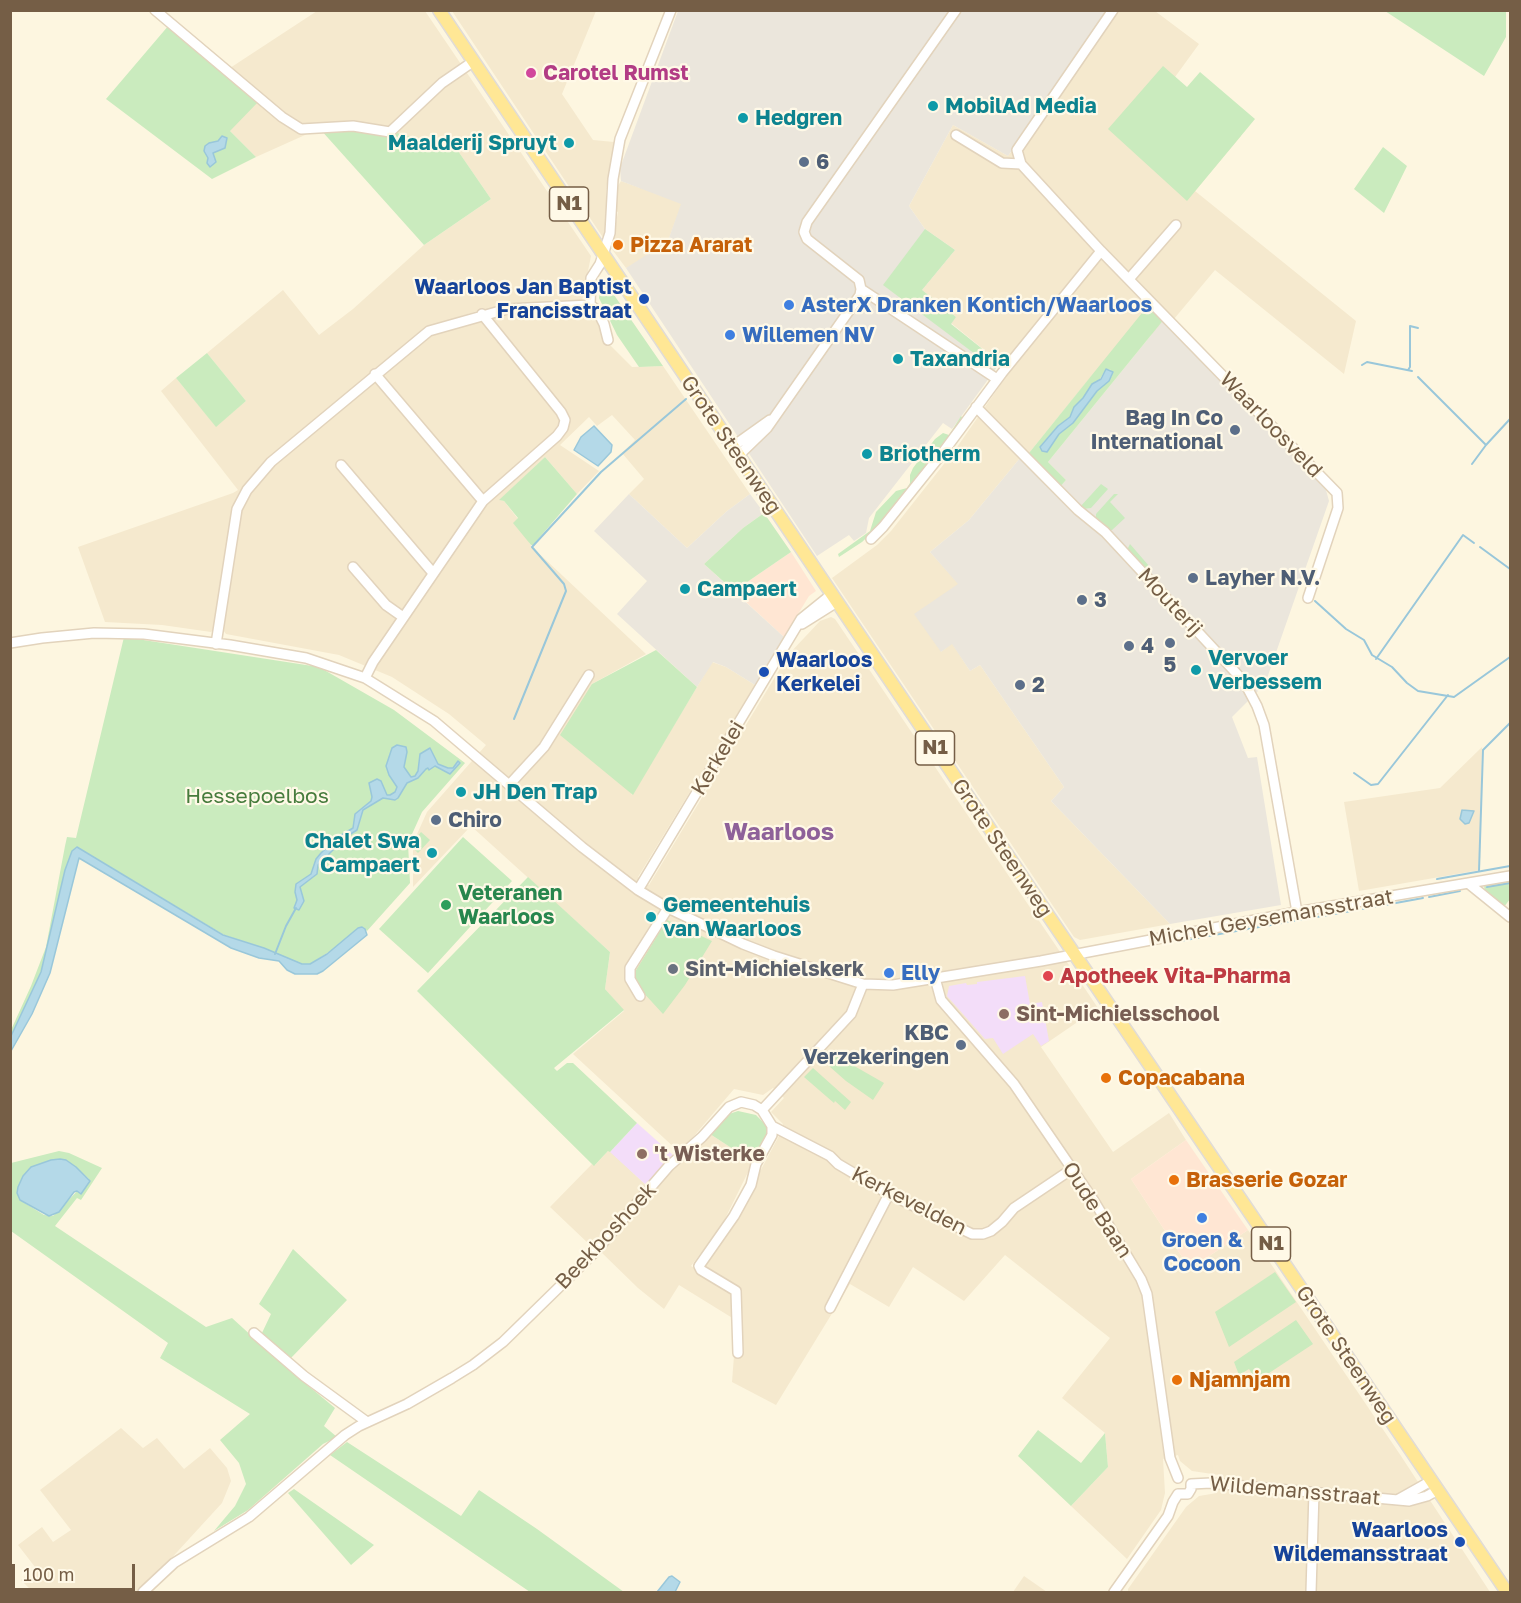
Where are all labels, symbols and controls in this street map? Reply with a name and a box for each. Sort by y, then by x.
place label: Carotel Rumst [543,60,689,86]
marker: Carotel Rumst [524,66,538,80]
place label: MobilAd Media [945,93,1097,119]
marker: MobilAd Media [926,99,940,113]
place label: Hedgren [755,105,842,131]
marker: Hedgren [736,111,750,125]
place label: Maalderij Spruyt [388,130,557,156]
marker: Maalderij Spruyt [562,136,576,150]
place label: 6 [816,149,829,175]
marker: 6 [797,155,811,169]
road number: N1 [550,187,588,221]
place label: Pizza Ararat [630,232,752,258]
marker: Pizza Ararat [611,238,625,252]
place label: Waarloos Jan Baptist Francisstraat [414,274,632,324]
marker: Waarloos Jan Baptist Francisstraat [637,292,651,306]
place label: AsterX Dranken Kontich/Waarloos [801,292,1152,318]
marker: AsterX Dranken Kontich/Waarloos [782,298,796,312]
place label: Willemen NV [742,322,875,348]
marker: Willemen NV [723,328,737,342]
place label: Taxandria [910,346,1010,372]
marker: Taxandria [891,352,905,366]
street label: Waarloosveld [1214,367,1328,483]
street label: Grote Steenweg [675,371,787,519]
place label: Bag In Co International [1091,405,1223,455]
marker: Bag In Co International [1228,423,1242,437]
place label: Briotherm [879,441,980,467]
marker: Briotherm [860,447,874,461]
street label: Mouterij [1132,563,1208,641]
place label: Layher N.V. [1205,565,1320,591]
marker: Layher N.V. [1186,571,1200,585]
place label: Campaert [697,576,797,602]
marker: Campaert [678,582,692,596]
place label: 3 [1094,587,1107,613]
marker: 3 [1075,593,1089,607]
place label: 4 [1141,633,1154,659]
marker: 5 [1163,636,1177,650]
marker: 4 [1122,639,1136,653]
place label: Vervoer Verbessem [1208,645,1322,695]
place label: Waarloos Kerkelei [776,647,872,697]
place label: 5 [1164,652,1176,678]
marker: Vervoer Verbessem [1189,663,1203,677]
marker: Waarloos Kerkelei [757,665,771,679]
place label: 2 [1032,672,1045,698]
marker: 2 [1013,678,1027,692]
street label: Kerkelei [686,716,750,800]
road number: N1 [916,731,954,765]
street label: Grote Steenweg [946,774,1058,922]
place label: JH Den Trap [473,779,597,805]
park label: Hessepoelbos [185,783,329,809]
marker: JH Den Trap [454,785,468,799]
place label: Chiro [448,807,502,833]
marker: Chiro [429,813,443,827]
district label: Waarloos [724,818,834,846]
place label: Chalet Swa Campaert [304,828,420,878]
marker: Chalet Swa Campaert [425,846,439,860]
place label: Veteranen Waarloos [458,880,563,930]
street label: Michel Geysemansstraat [1147,884,1395,952]
place label: Gemeentehuis van Waarloos [663,892,810,942]
marker: Veteranen Waarloos [439,898,453,912]
marker: Gemeentehuis van Waarloos [644,910,658,924]
place label: Sint-Michielskerk [685,956,864,982]
place label: Elly [901,960,940,986]
marker: Sint-Michielskerk [666,962,680,976]
place label: Apotheek Vita-Pharma [1060,963,1291,989]
marker: Elly [882,966,896,980]
marker: Apotheek Vita-Pharma [1041,969,1055,983]
place label: Sint-Michielsschool [1016,1001,1219,1027]
marker: Sint-Michielsschool [997,1007,1011,1021]
place label: KBC Verzekeringen [803,1020,949,1070]
marker: KBC Verzekeringen [954,1038,968,1052]
place label: Copacabana [1118,1065,1245,1091]
marker: Copacabana [1099,1071,1113,1085]
place label: 't Wisterke [654,1141,765,1167]
marker: 't Wisterke [635,1147,649,1161]
street label: Oude Baan [1057,1157,1137,1263]
street label: Kerkevelden [847,1161,971,1241]
place label: Brasserie Gozar [1186,1167,1347,1193]
marker: Brasserie Gozar [1167,1173,1181,1187]
street label: Beekboshoek [550,1177,662,1295]
marker: Groen & Cocoon [1195,1211,1209,1225]
place label: Groen & Cocoon [1161,1227,1243,1277]
road number: N1 [1252,1227,1290,1261]
street label: Grote Steenweg [1290,1281,1402,1429]
place label: Njamnjam [1189,1367,1290,1393]
marker: Njamnjam [1170,1373,1184,1387]
street label: Wildemansstraat [1209,1471,1381,1511]
place label: Waarloos Wildemansstraat [1273,1517,1448,1567]
marker: Waarloos Wildemansstraat [1453,1535,1467,1549]
scale bar [15,1552,138,1590]
text: 100 m [23,1563,74,1585]

